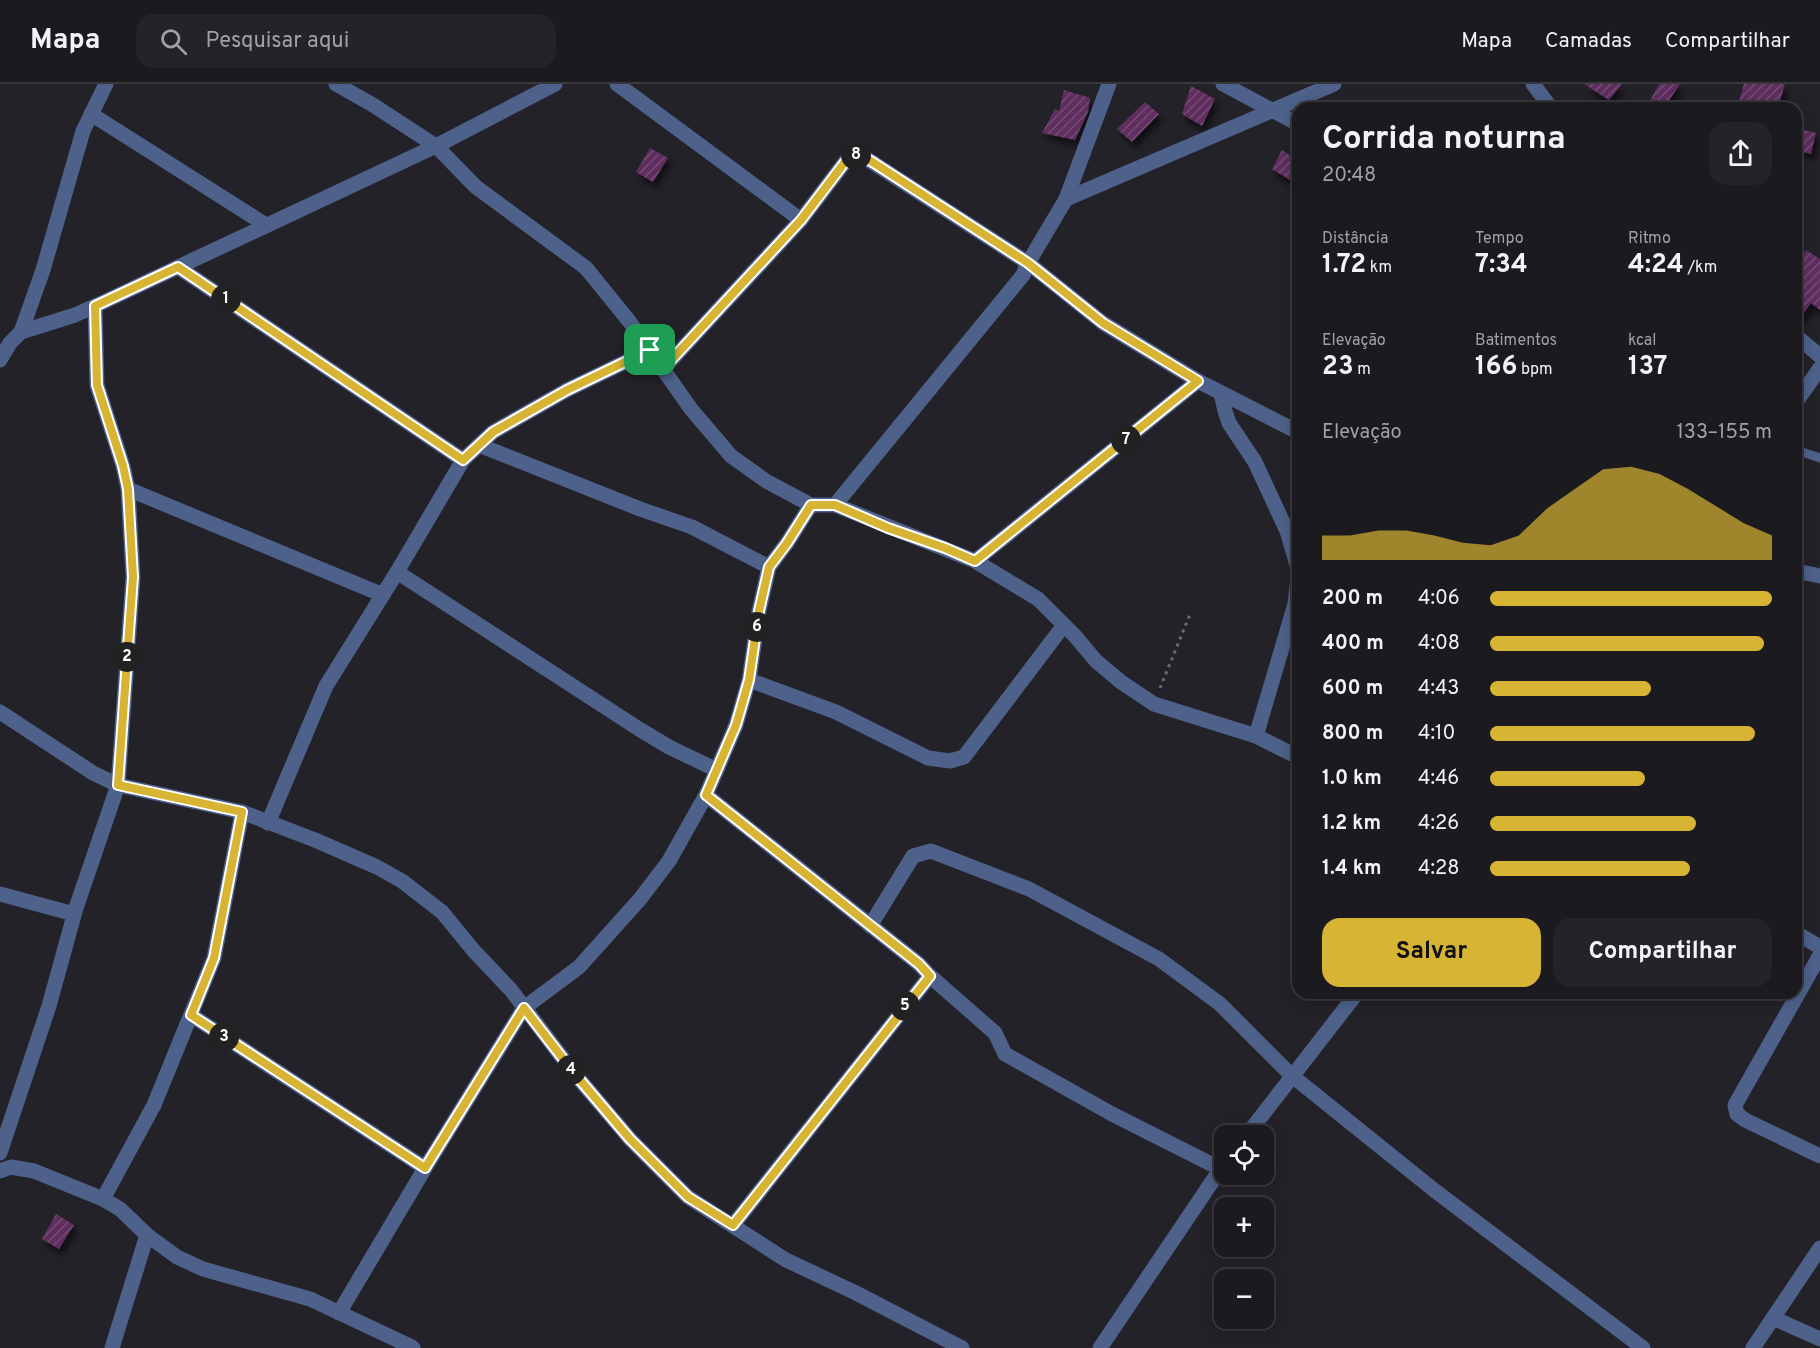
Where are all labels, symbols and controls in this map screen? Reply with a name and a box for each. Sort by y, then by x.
search box [136,14,556,68]
text: Mapa [30,23,100,59]
icon: search [157,25,190,58]
text: Pesquisar aqui [205,28,349,55]
text: Mapa [1461,28,1512,55]
text: Camadas [1545,28,1632,55]
text: Compartilhar [1665,28,1790,55]
text: Corrida noturna [1322,119,1566,161]
button: share [1709,122,1772,185]
pin: 8 [841,140,871,170]
text: 8 [851,145,861,165]
text: 20:48 [1322,163,1376,189]
text: Distância [1322,229,1388,249]
text: Tempo [1475,229,1524,249]
text: Ritmo [1628,229,1671,249]
text: 1.72 [1322,249,1366,282]
text: 7:34 [1475,249,1528,282]
text: 4:24 [1628,249,1684,282]
text: km [1366,258,1392,278]
text: /km [1684,258,1717,278]
pin: 1 [211,284,241,314]
text: 1 [223,289,229,309]
pin [624,324,675,375]
text: Elevação [1322,331,1386,351]
text: Batimentos [1475,331,1557,351]
text: kcal [1628,331,1656,351]
icon: arrive [633,333,666,366]
text: 23 [1322,351,1354,384]
text: 166 [1475,351,1517,384]
text: 137 [1628,351,1668,384]
text: m [1354,360,1371,380]
text: bpm [1517,360,1553,380]
text: Elevação [1322,420,1402,446]
text: 133–155 m [1676,420,1772,446]
pin: 7 [1111,425,1141,455]
text: 7 [1122,430,1130,450]
text: 200 m [1322,586,1383,612]
text: 4:06 [1418,586,1460,612]
pin: 6 [742,612,772,642]
text: 6 [752,617,762,637]
text: 400 m [1322,631,1384,657]
text: 4:08 [1418,631,1460,657]
pin: 2 [112,642,142,672]
text: 2 [122,647,132,667]
text: 600 m [1322,676,1383,702]
text: 4:43 [1418,676,1459,702]
text: 800 m [1322,721,1383,747]
text: 4:10 [1418,721,1455,747]
text: 1.0 km [1322,766,1382,792]
text: 4:46 [1418,766,1459,792]
text: 1.2 km [1322,811,1381,837]
text: 4:26 [1418,811,1459,837]
text: 1.4 km [1322,856,1382,882]
text: 4:28 [1418,856,1459,882]
button: Salvar [1322,918,1541,987]
button: Compartilhar [1553,918,1772,987]
pin: 5 [890,991,920,1021]
text: 5 [900,996,910,1016]
pin: 3 [209,1022,239,1052]
text: 3 [219,1027,229,1047]
pin: 4 [556,1055,586,1085]
text: 4 [566,1060,576,1080]
map controls [1214,1125,1274,1329]
button: locate [1214,1125,1274,1185]
button: + [1214,1197,1274,1257]
button: − [1214,1269,1274,1329]

